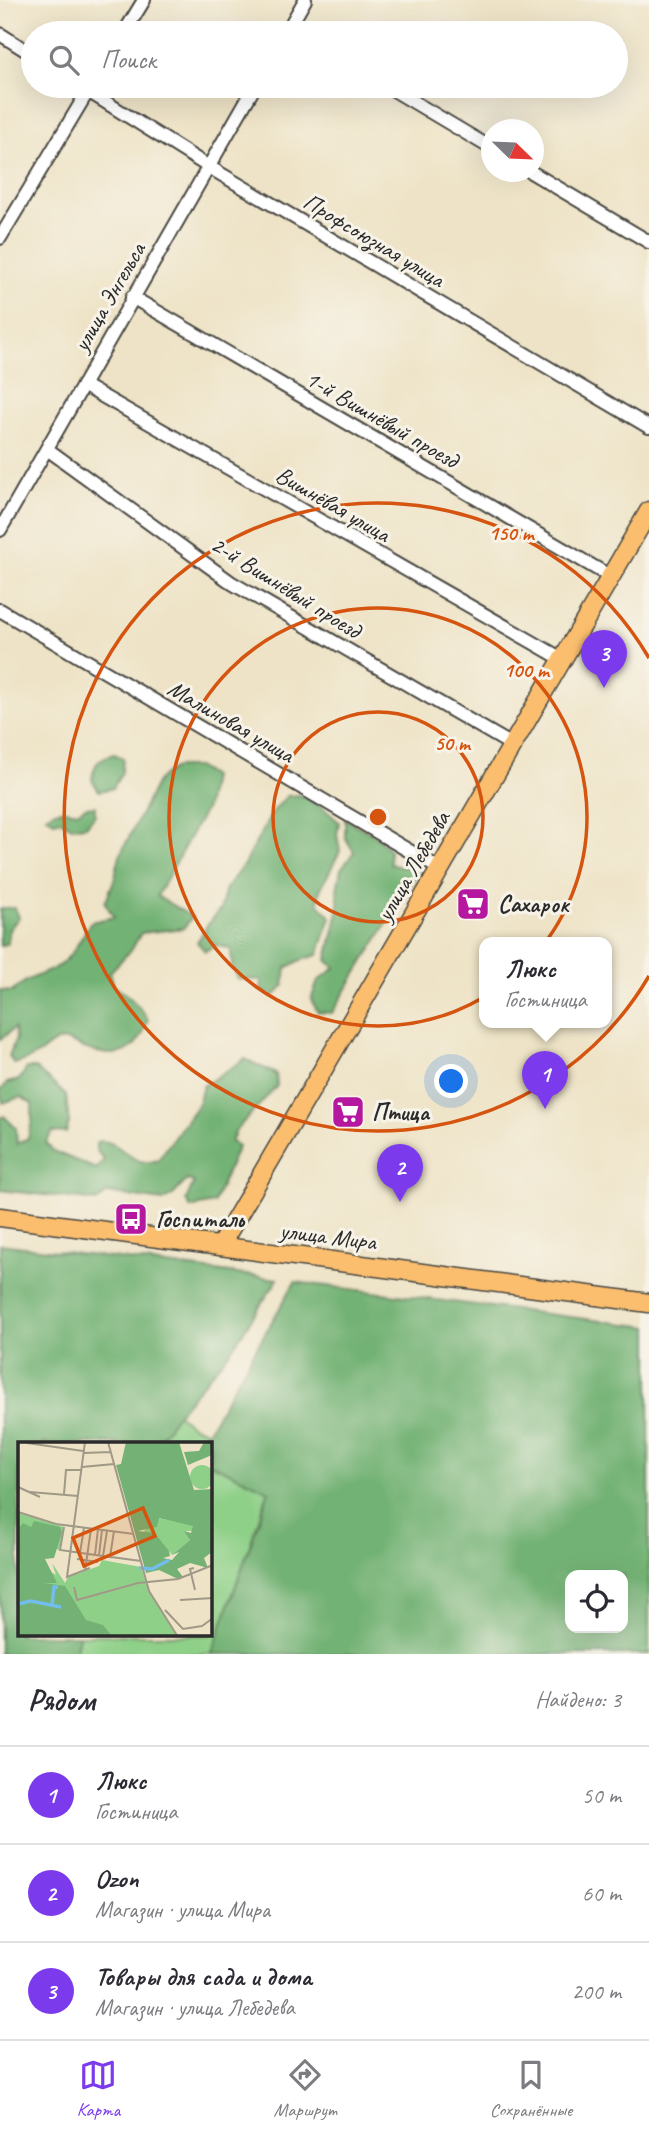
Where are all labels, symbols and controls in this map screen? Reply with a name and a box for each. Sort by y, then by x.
search box [21,21,628,98]
icon: search [45,41,83,79]
text: Поиск [101,43,156,76]
north arrow [481,119,544,182]
street label: Профсоюзная улица [297,186,451,295]
street label: улица Энгельса [65,236,153,358]
street label: 1-й Вишнёвый проезд [300,363,466,476]
street label: Вишнёвая улица [270,459,397,549]
text: 150 m [488,520,536,546]
street label: 2-й Вишнёвый проезд [205,529,369,646]
pin: 3 [581,630,627,688]
text: 100 m [503,657,551,683]
street label: Малиновая улица [162,673,301,770]
text: 50 m [434,730,472,756]
street label: улица Лебедева [368,804,457,928]
centre of rings [366,805,390,829]
supermarket icon: Сахарок [454,885,492,923]
place label: Сахарок [498,889,571,919]
popup [479,937,612,1028]
text: Люкс [504,952,556,985]
text: Гостиница [504,985,587,1014]
pin: 1 [522,1051,568,1109]
your location [434,1064,468,1098]
supermarket icon: Птица [329,1093,367,1131]
place label: Птица [372,1097,430,1127]
pin: 2 [377,1144,423,1202]
bus stop icon: Госпиталь [112,1200,150,1238]
place label: Госпиталь [156,1204,245,1234]
street label: улица Мира [276,1215,379,1257]
inset map [18,1442,212,1636]
map controls [565,1570,628,1633]
button: locate [565,1570,628,1633]
text: Рядом [28,1681,95,1719]
text: Найдено: 3 [535,1685,621,1714]
text: Люкс [95,1764,146,1797]
text: 1 [46,1781,56,1810]
text: 50 m [582,1781,621,1810]
text: Гостиница [95,1797,177,1826]
text: Ozon [95,1862,138,1895]
text: 2 [46,1879,56,1908]
text: 60 m [582,1879,621,1908]
text: Магазин · улица Мира [95,1895,270,1924]
text: Товары для сада и дома [95,1960,312,1993]
text: 3 [46,1977,56,2006]
text: 200 m [572,1977,621,2006]
text: Магазин · улица Лебедева [95,1993,295,2022]
tab: Карта [77,2056,120,2122]
tab: Маршрут [274,2056,336,2122]
tab: Сохранённые [490,2056,572,2122]

